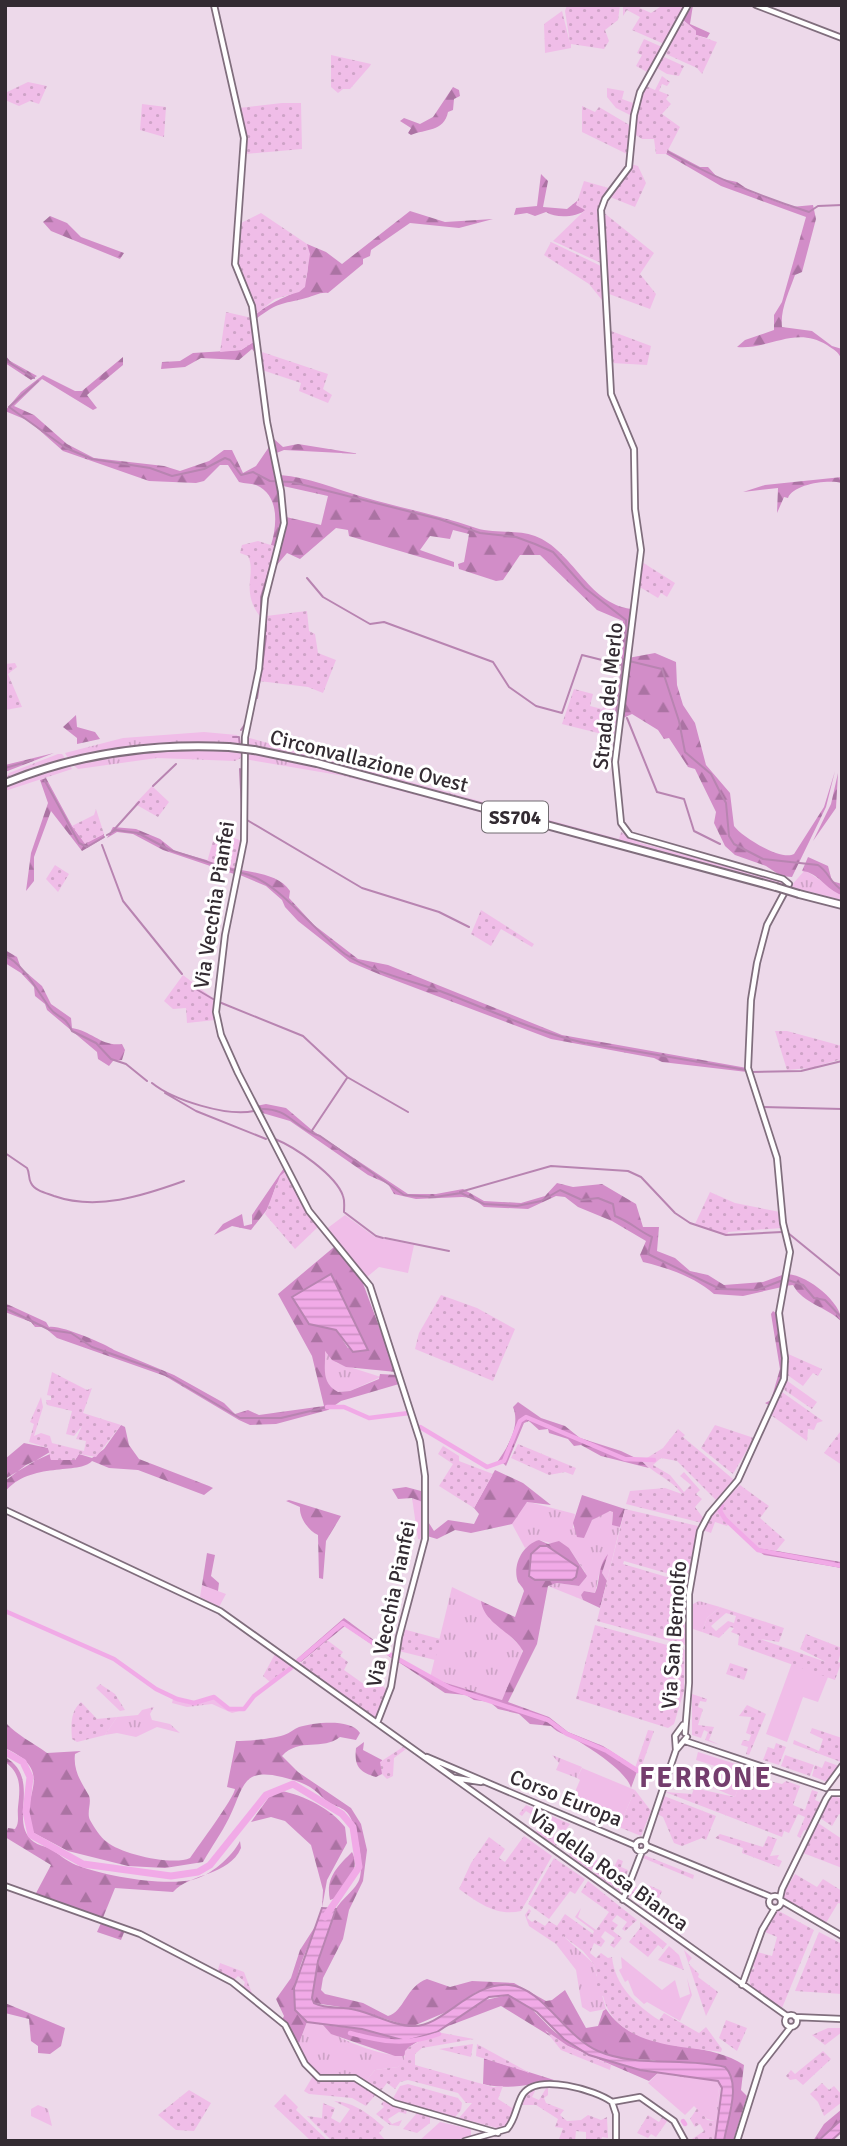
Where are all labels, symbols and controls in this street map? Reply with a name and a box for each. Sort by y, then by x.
street label: Strada del Merlo [587,621,629,771]
street label: Circonvallazione Ovest [267,724,471,798]
road number: SS704 [482,802,548,832]
street label: Via Vecchia Pianfei [188,819,240,991]
street label: Via Vecchia Pianfei [361,1518,421,1690]
street label: Via San Bernolfo [656,1560,692,1710]
district label: FERRONE [639,1761,773,1795]
street label: Corso Europa [506,1764,626,1832]
street label: Via della Rosa Bianca [524,1803,694,1937]

